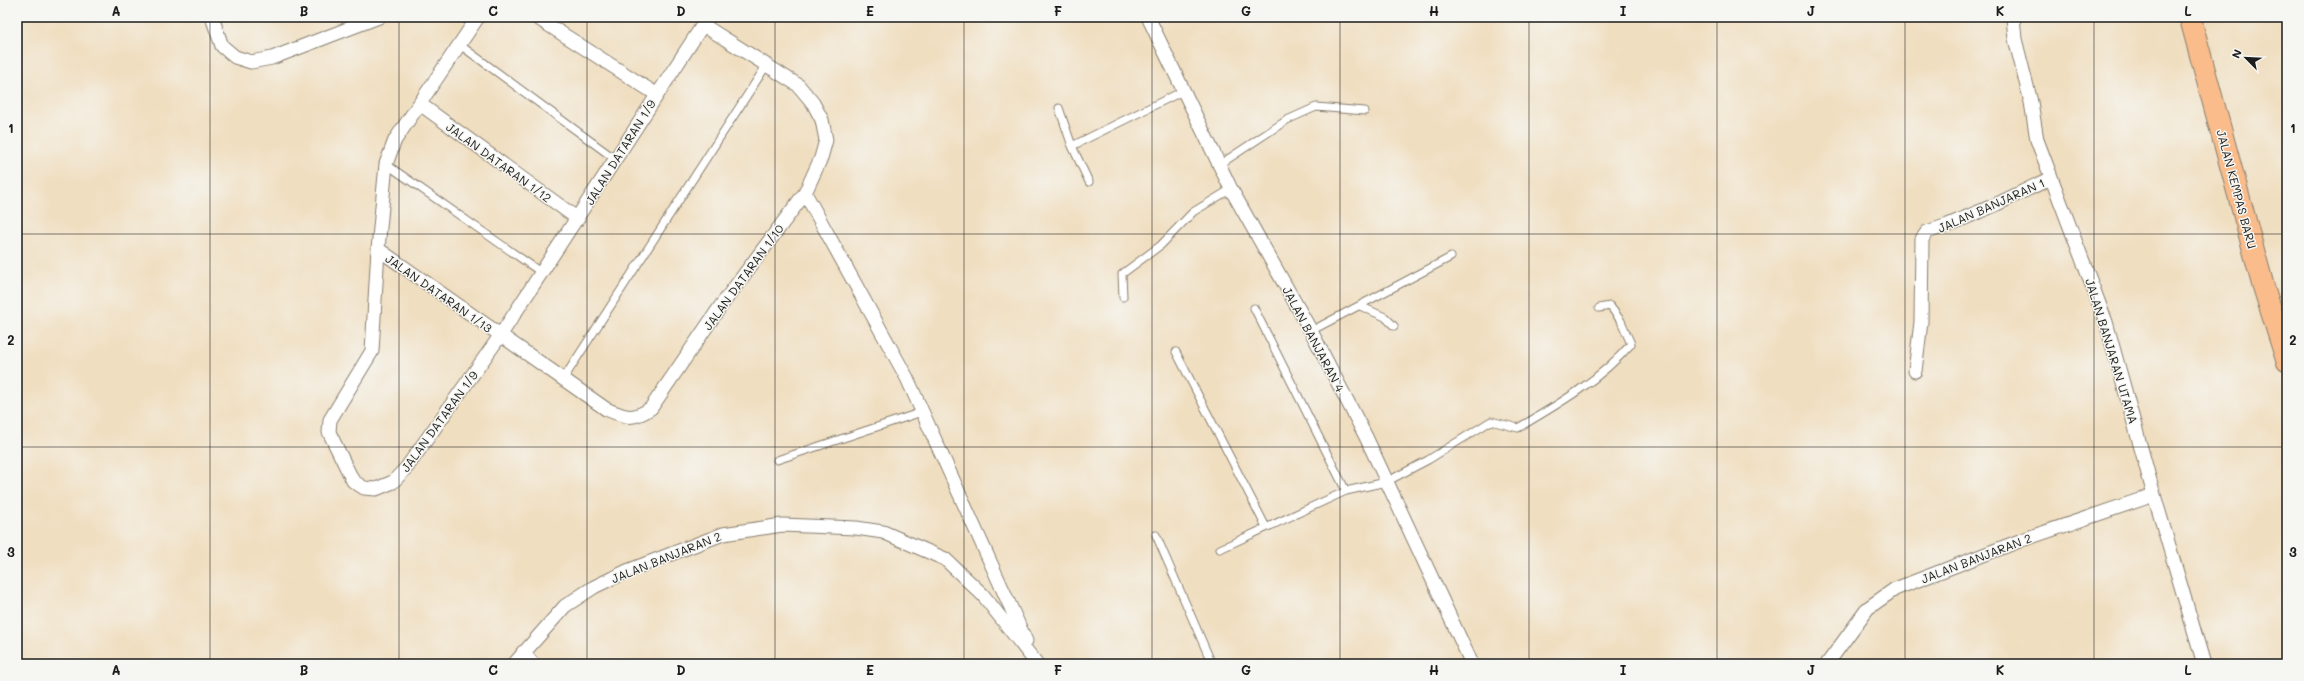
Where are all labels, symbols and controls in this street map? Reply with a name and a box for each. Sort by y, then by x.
text: A [111,2,121,19]
text: B [300,2,309,19]
text: C [488,2,498,19]
text: D [676,2,686,19]
text: E [866,2,874,19]
text: F [1054,2,1062,19]
text: G [1241,2,1251,19]
text: H [1429,2,1439,19]
text: I [1620,2,1627,19]
text: J [1807,2,1815,19]
text: K [1996,2,2005,19]
text: L [2184,2,2192,19]
north arrow [2226,38,2266,78]
text: N [2228,47,2245,61]
street label: JALAN DATARAN 1/9 [581,96,659,208]
street label: JALAN DATARAN 1/12 [443,118,555,206]
text: 1 [8,119,14,136]
text: 1 [2290,119,2296,136]
street label: JALAN KEMPAS BARU [2213,128,2261,250]
street label: JALAN BANJARAN 1 [1935,174,2047,236]
street label: JALAN DATARAN 1/10 [699,221,787,333]
street label: JALAN DATARAN 1/13 [383,250,495,336]
street label: JALAN BANJARAN UTAMA [2082,276,2142,426]
street label: JALAN BANJARAN 4 [1279,283,1349,395]
text: 2 [7,331,15,348]
text: 2 [2289,331,2297,348]
street label: JALAN DATARAN 1/9 [397,367,481,475]
street label: JALAN BANJARAN 2 [609,528,723,586]
street label: JALAN BANJARAN 2 [1918,530,2034,586]
text: 3 [7,543,15,560]
text: 3 [2289,543,2297,560]
text: A [111,661,121,678]
text: B [300,661,309,678]
text: C [488,661,498,678]
text: D [676,661,686,678]
text: E [866,661,874,678]
text: F [1054,661,1062,678]
text: G [1241,661,1251,678]
text: H [1429,661,1439,678]
text: I [1620,661,1627,678]
text: J [1807,661,1815,678]
text: K [1996,661,2005,678]
text: L [2184,661,2192,678]

